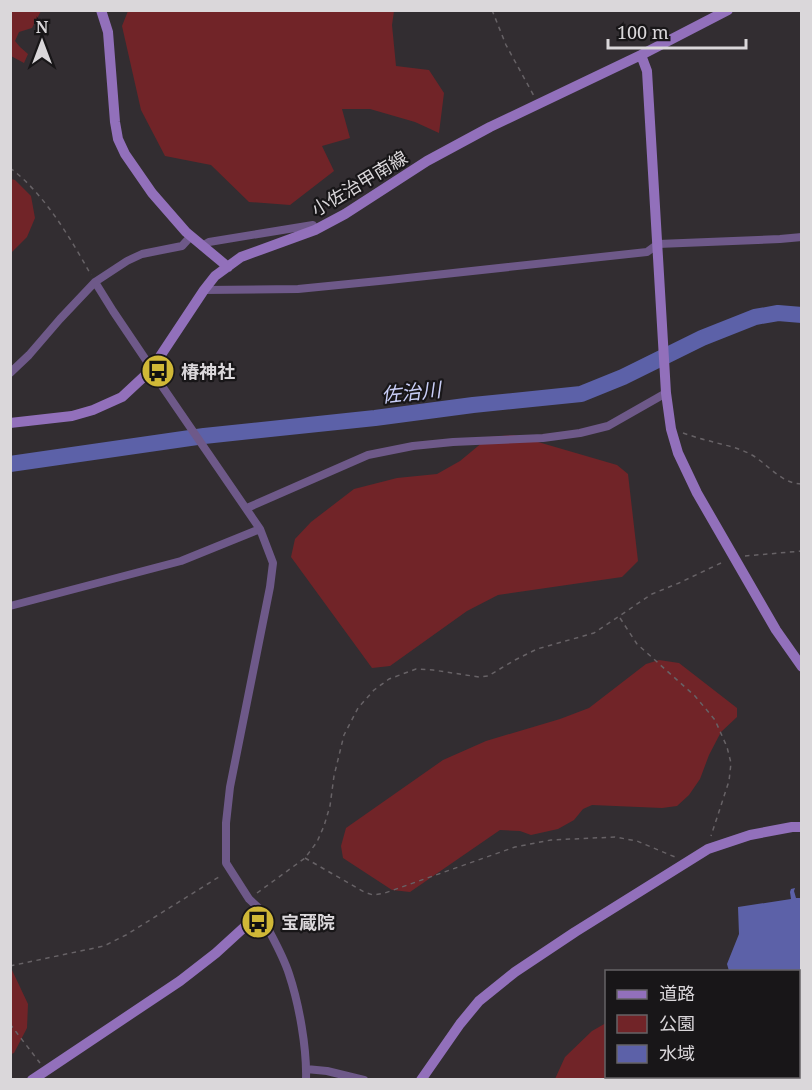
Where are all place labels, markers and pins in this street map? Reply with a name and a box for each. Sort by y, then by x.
bus stop icon: 椿神社 [140,353,176,389]
place label: 椿神社 [181,359,235,383]
bus stop icon: 宝蔵院 [240,904,276,940]
place label: 宝蔵院 [281,910,335,934]

